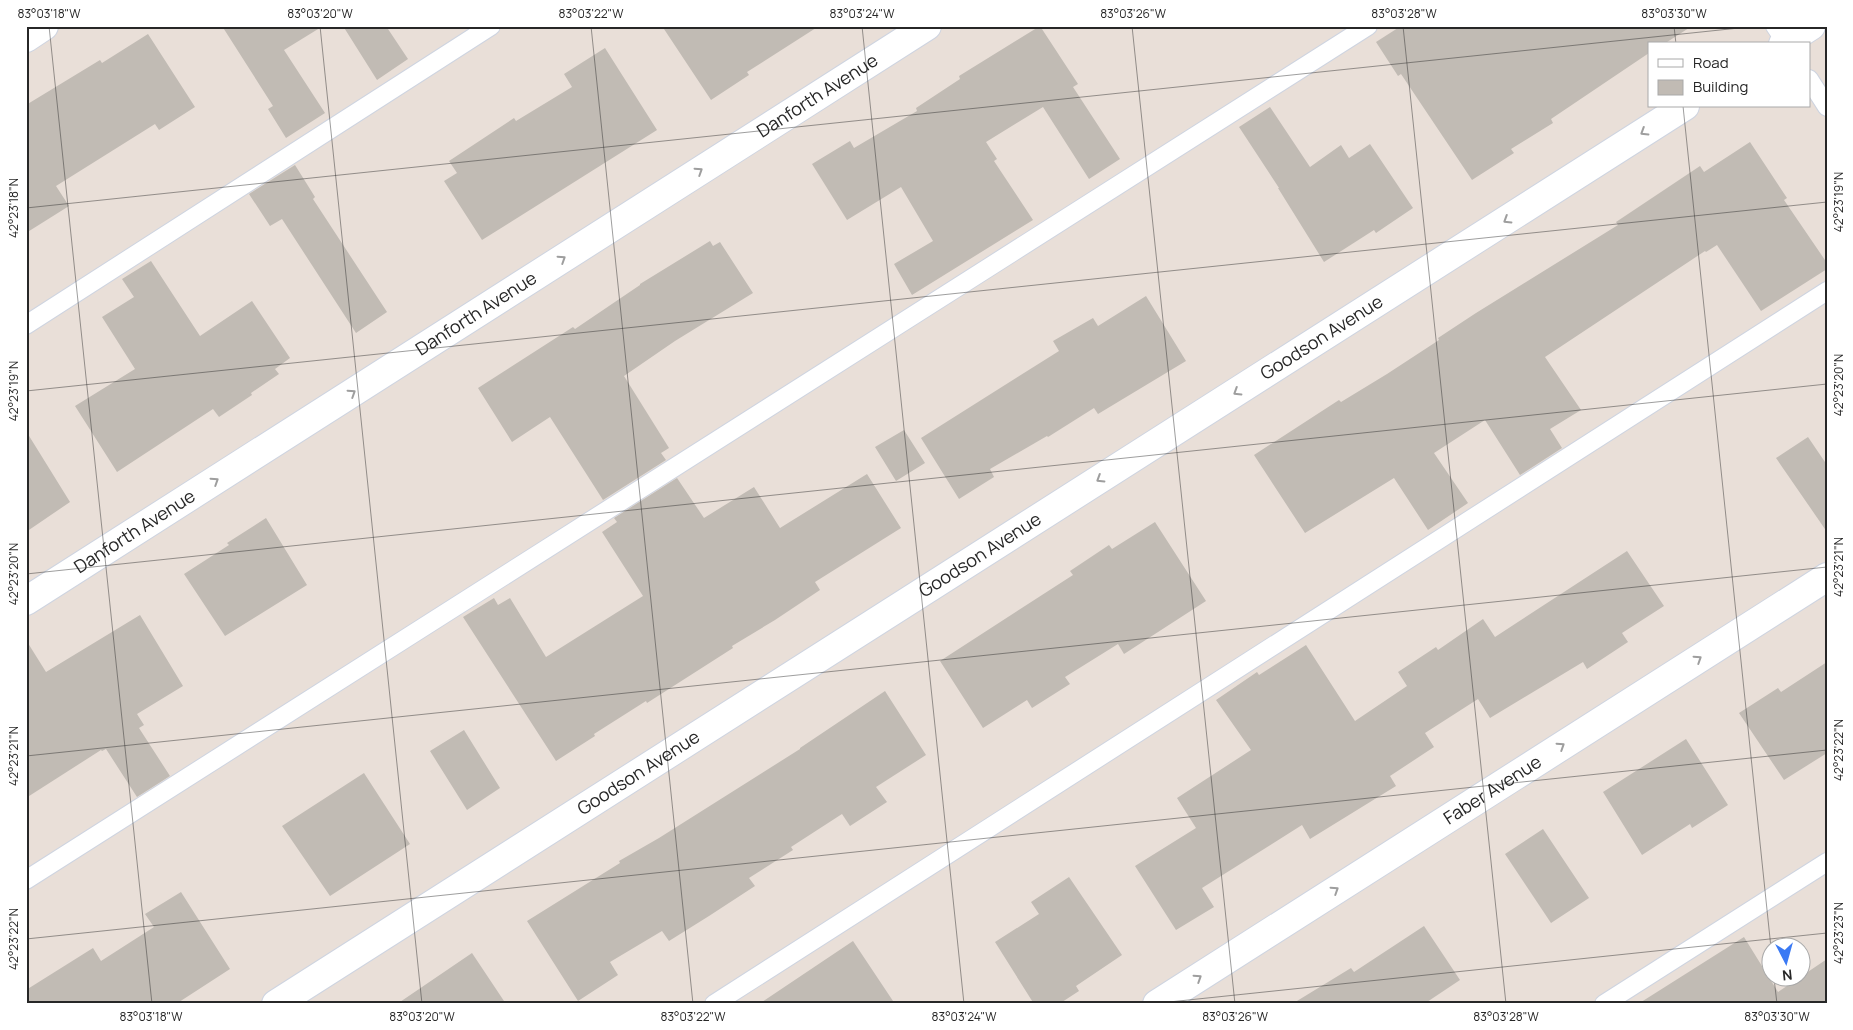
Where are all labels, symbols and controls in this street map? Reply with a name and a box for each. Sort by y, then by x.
text: 83°03'18"W [17,5,81,22]
text: 83°03'20"W [287,5,354,22]
text: 83°03'22"W [558,5,624,22]
text: 83°03'24"W [830,5,895,22]
text: 83°03'26"W [1100,5,1167,22]
text: 83°03'28"W [1371,5,1437,22]
text: 83°03'30"W [1641,5,1707,22]
legend [1648,42,1810,108]
street label: Danforth Avenue [752,47,882,143]
text: Road [1693,52,1729,73]
text: Building [1693,76,1748,97]
one-way arrow [1640,126,1649,136]
one-way arrow [694,168,703,178]
text: 42°23'19"N [1830,172,1847,232]
text: 42°23'18"N [5,178,22,238]
one-way arrow [1503,213,1512,223]
one-way arrow [557,256,566,265]
street label: Danforth Avenue [410,265,541,360]
street label: Goodson Avenue [1255,289,1387,385]
text: 42°23'20"N [1830,354,1847,416]
text: 42°23'19"N [5,361,22,421]
one-way arrow [1233,385,1242,395]
one-way arrow [346,390,355,400]
one-way arrow [1096,473,1105,482]
one-way arrow [209,478,218,487]
street label: Danforth Avenue [69,483,199,578]
street label: Goodson Avenue [914,506,1045,602]
text: 42°23'21"N [1830,537,1847,597]
text: 42°23'20"N [5,543,22,605]
one-way arrow [1692,656,1701,665]
text: 42°23'22"N [1830,719,1847,781]
street label: Goodson Avenue [572,724,704,820]
text: 42°23'21"N [5,726,22,786]
one-way arrow [1555,743,1564,753]
street label: Faber Avenue [1439,749,1546,829]
one-way arrow [1330,887,1339,896]
text: 42°23'23"N [1830,902,1847,964]
text: 42°23'22"N [5,908,22,970]
north arrow [1760,938,1810,988]
text: N [1781,965,1793,985]
one-way arrow [1193,974,1202,984]
text: 83°03'18"W [119,1008,183,1025]
text: 83°03'20"W [389,1008,456,1025]
text: 83°03'22"W [660,1008,726,1025]
text: 83°03'24"W [932,1008,997,1025]
text: 83°03'26"W [1202,1008,1269,1025]
text: 83°03'28"W [1473,1008,1539,1025]
text: 83°03'30"W [1744,1008,1810,1025]

